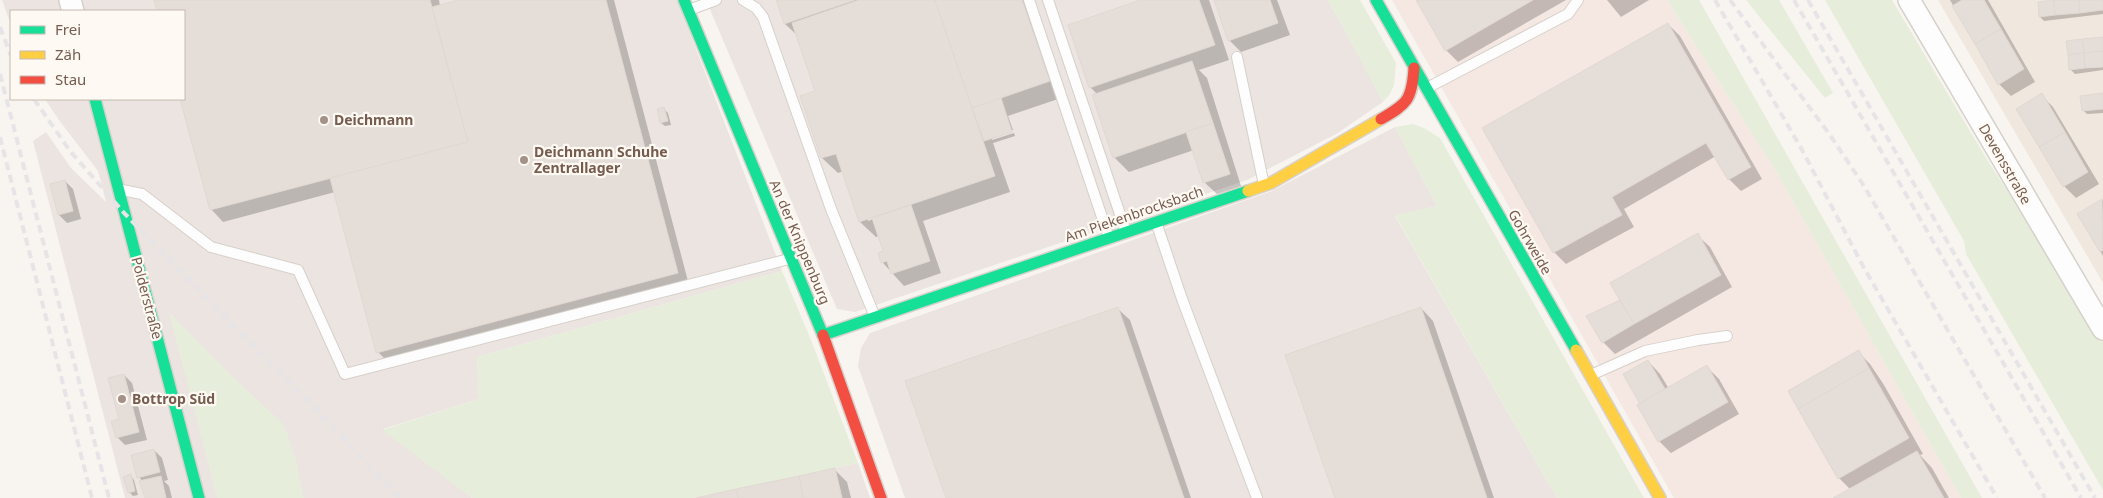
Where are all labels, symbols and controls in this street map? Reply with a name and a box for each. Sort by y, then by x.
legend [10,10,185,100]
text: Frei [55,19,81,39]
text: Zäh [55,44,81,64]
text: Stau [55,69,86,89]
place label: Deichmann [334,110,413,129]
marker: Deichmann [318,114,330,126]
street label: Devensstraße [1975,120,2036,208]
place label: Deichmann Schuhe Zentrallager [534,142,668,177]
marker: Deichmann Schuhe Zentrallager [518,154,530,166]
street label: An der Knippenburg [766,177,835,307]
street label: Am Piekenbrocksbach [1062,181,1205,246]
street label: Gohrweide [1504,206,1557,278]
street label: Polderstraße [127,255,168,341]
place label: Bottrop Süd [132,389,215,408]
marker: Bottrop Süd [116,393,128,405]

